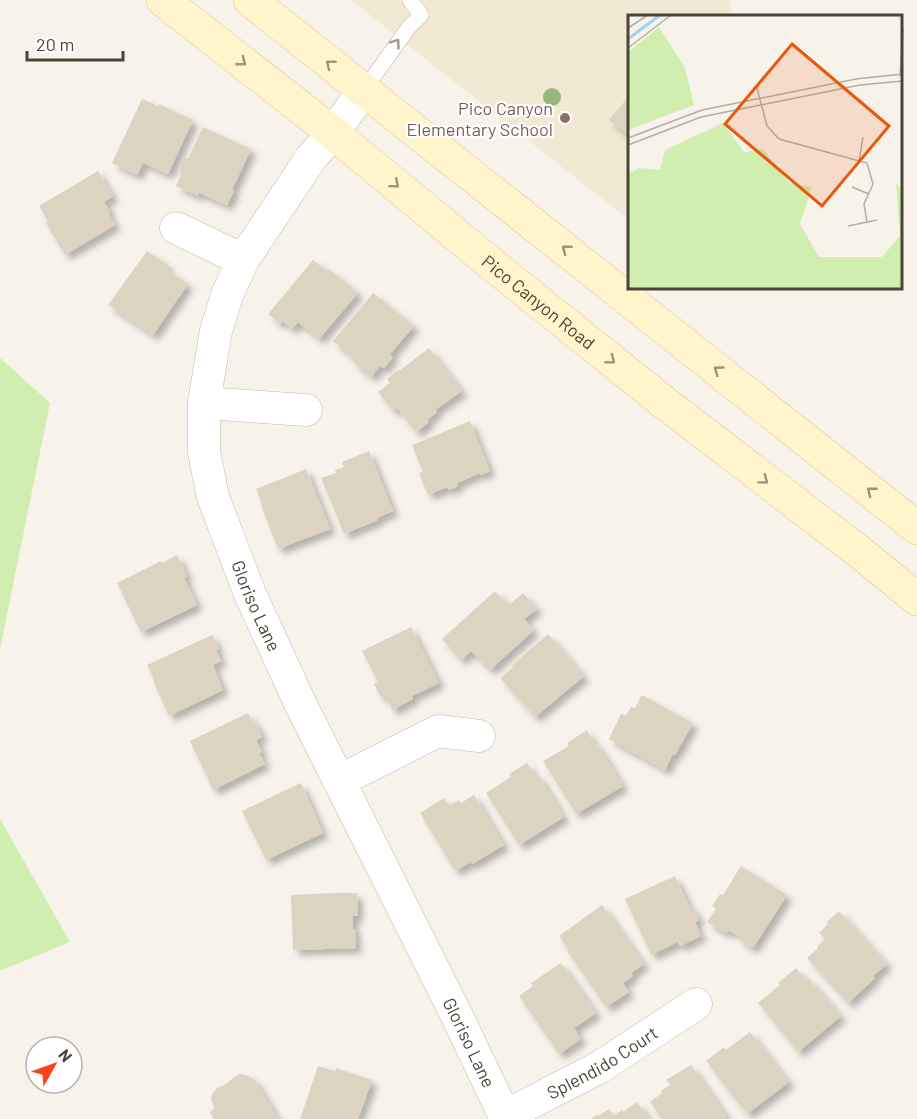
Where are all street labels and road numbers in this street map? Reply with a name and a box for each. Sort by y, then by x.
street label: Pico Canyon Road [478,250,600,354]
street label: Gloriso Lane [227,557,286,655]
street label: Gloriso Lane [439,994,500,1091]
street label: Splendido Court [543,1021,662,1104]

